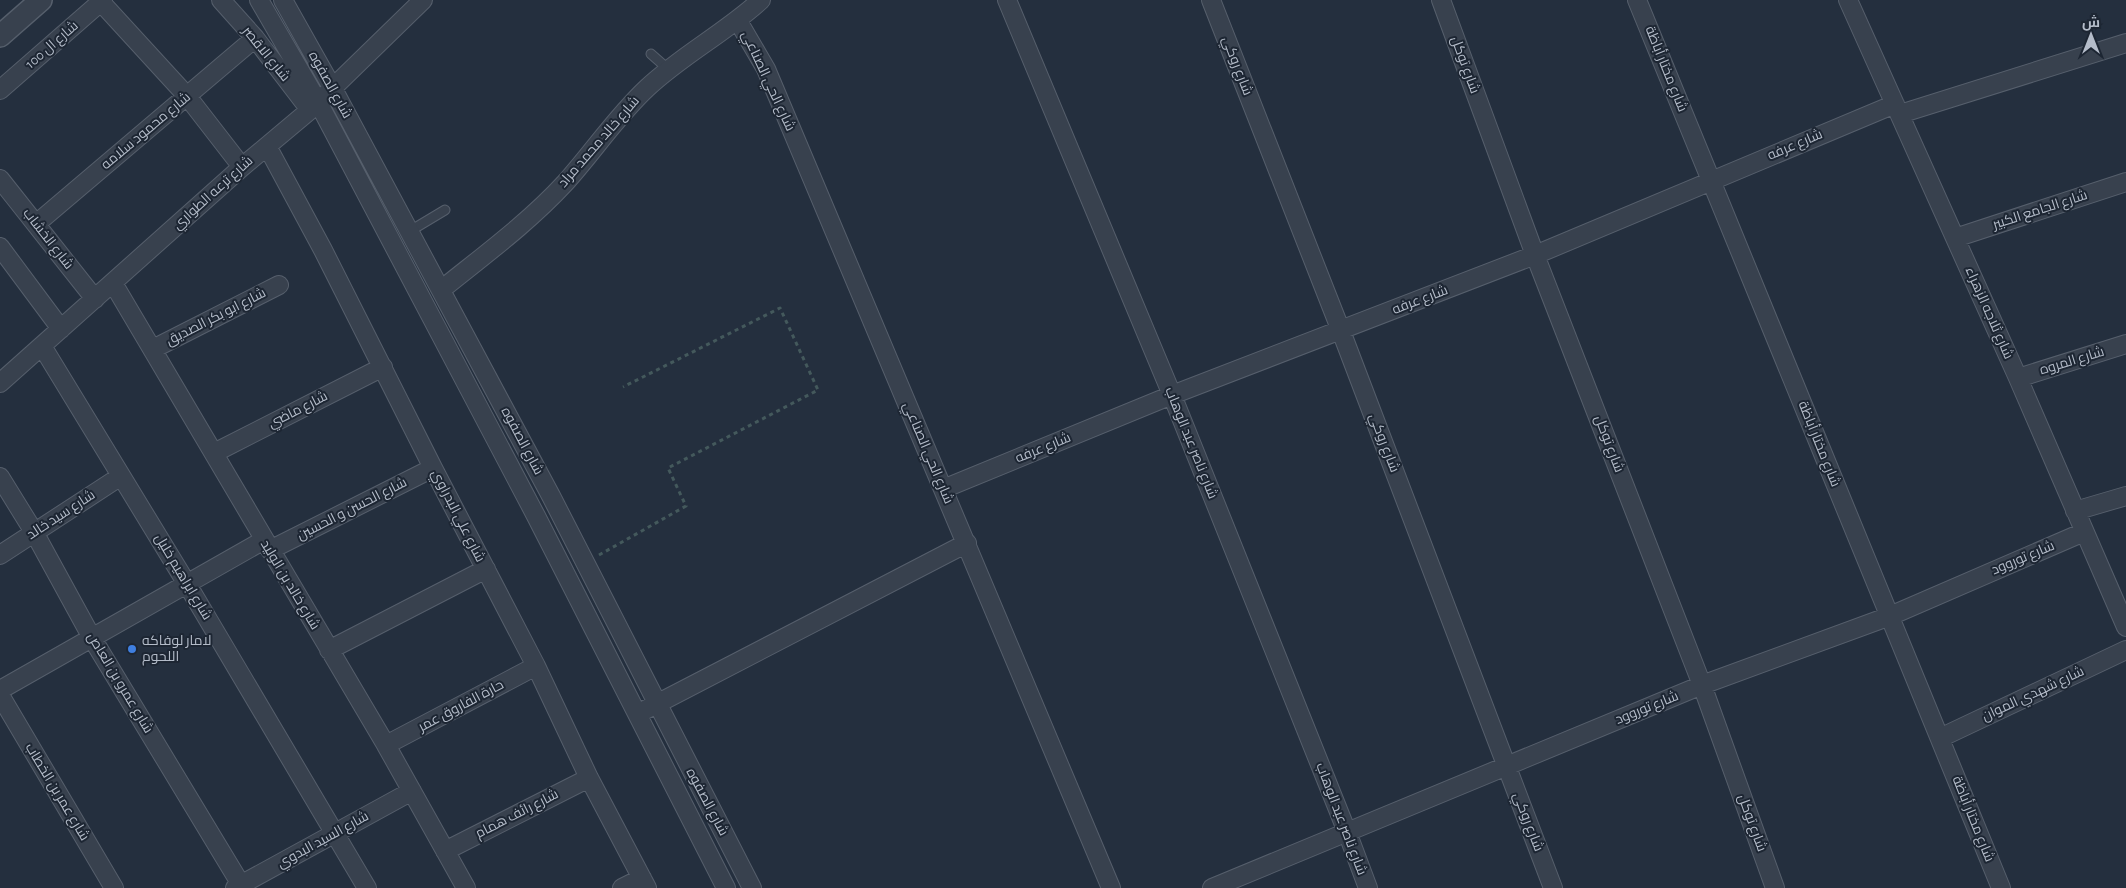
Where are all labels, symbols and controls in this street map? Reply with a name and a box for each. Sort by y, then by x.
north arrow [2066,10,2116,60]
text: ش [2082,14,2100,31]
street label: شارع ال 100 [23,19,82,72]
street label: شارع الاقصر [238,23,292,85]
street label: شارع مختار أباظة [1641,23,1692,114]
street label: شارع الحي الصناعي [735,29,797,135]
street label: شارع روكي [1216,35,1255,99]
street label: شارع توكل [1447,35,1482,96]
street label: شارع الصفوه [305,49,354,121]
street label: شارع محمود سلامه [99,90,194,173]
street label: شارع خالد محمد مراد [556,94,643,191]
street label: شارع عرفه [1765,127,1825,164]
street label: شارع ترعه الطواري [170,154,258,235]
street label: شارع الجامع الكبير [1990,188,2090,233]
street label: شارع الخشاب [19,206,76,273]
street label: شارع ثلاجه الزهراء [1962,265,2016,362]
street label: شارع عرفه [1390,283,1450,318]
street label: شارع ابو بكر الصديق [164,286,269,349]
street label: شارع المروه [2038,345,2106,378]
street label: شارع ناصر عبد الوهاب [1161,385,1220,501]
street label: شارع ماضي [266,389,331,434]
street label: شارع مختار أباظة [1794,398,1845,489]
street label: شارع الحي الصناعي [897,400,956,507]
street label: شارع الصفوه [498,405,546,478]
street label: شارع روكي [1363,412,1402,476]
street label: شارع توكل [1591,414,1626,475]
street label: شارع عرفه [1013,431,1073,466]
street label: شارع علي البدراوي [425,468,487,566]
street label: شارع الحسن و الحسين [295,475,410,544]
street label: شارع سيد خالد [24,488,98,543]
street label: شارع ابراهيم خليل [150,532,214,623]
street label: شارع خالد بن الوليد [257,538,322,633]
street label: شارع توروود [1989,538,2057,578]
street label: شارع عمرو بن العاص [84,630,155,736]
place label: لامار لوفاكه اللحوم [142,634,212,666]
marker: لامار لوفاكه اللحوم [126,643,138,655]
street label: شارع شهدي الموان [1980,664,2088,727]
street label: حارة الفاروق عمر [415,678,506,736]
street label: شارع توروود [1613,689,1681,728]
street label: شارع عمر بن الخطاب [21,741,92,844]
street label: شارع ناصر عبد الوهاب [1312,761,1369,877]
street label: شارع الصفوه [683,766,731,839]
street label: شارع مختار أباظة [1948,773,1999,864]
street label: شارع رائف همام [473,787,562,843]
street label: شارع روكي [1507,791,1546,855]
street label: شارع توكل [1734,793,1769,854]
street label: شارع السيد البدوي [275,809,373,874]

